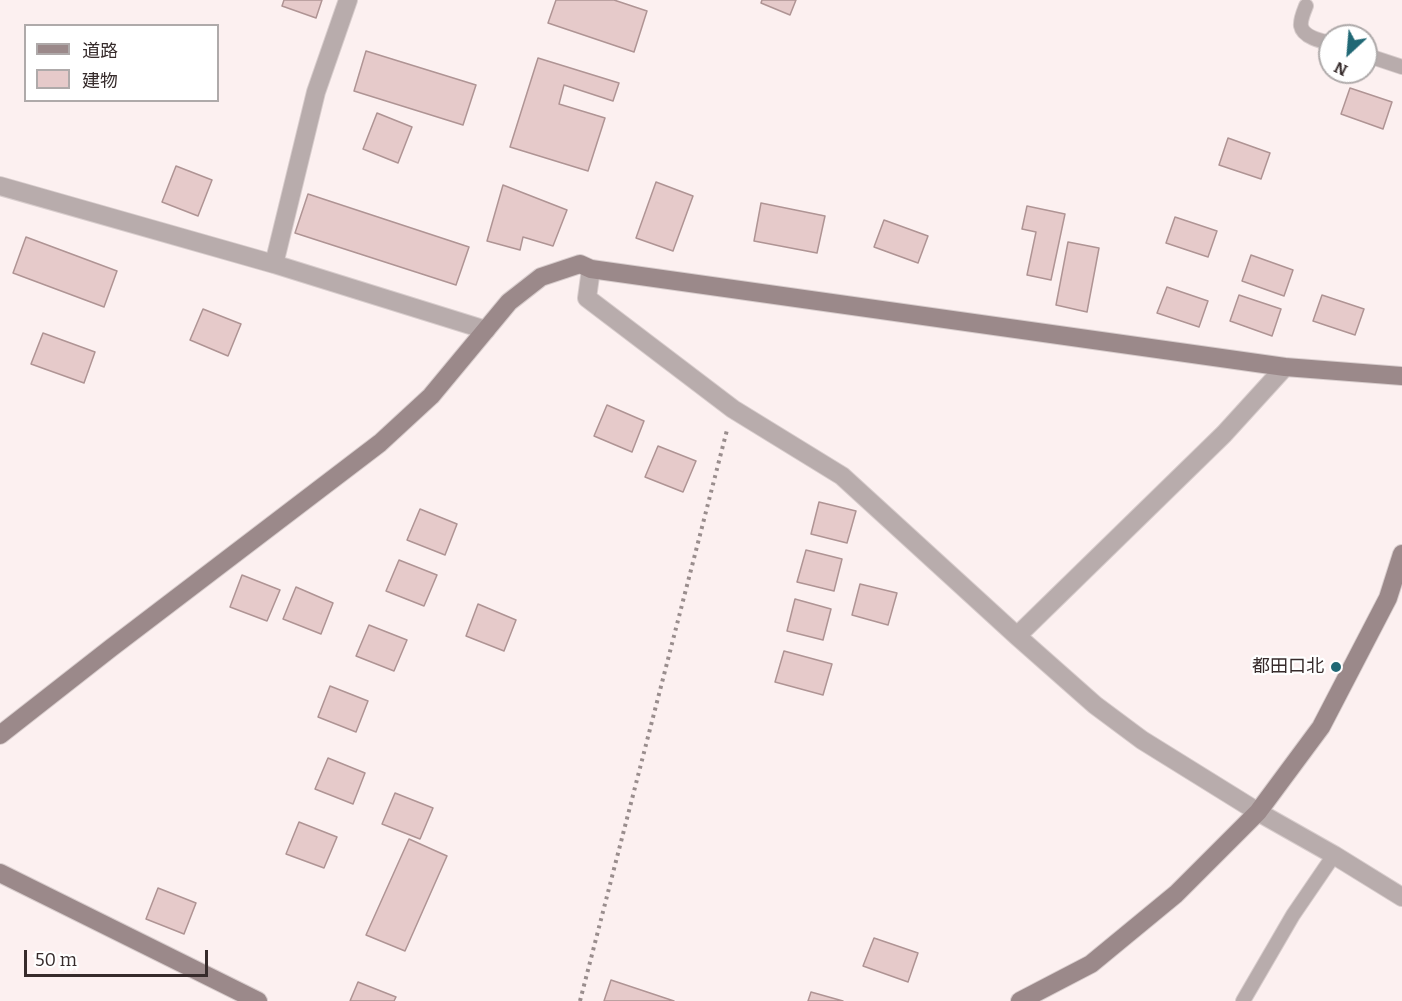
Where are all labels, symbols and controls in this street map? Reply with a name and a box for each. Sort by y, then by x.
legend [24,24,219,102]
north arrow [1318,24,1378,84]
text: 道路 [82,40,118,62]
text: N [1331,58,1350,80]
text: 建物 [82,70,118,92]
place label: 都田口北 [1252,656,1324,678]
marker: 都田口北 [1329,660,1343,674]
scale bar [27,938,212,976]
text: 50 m [35,949,77,971]

